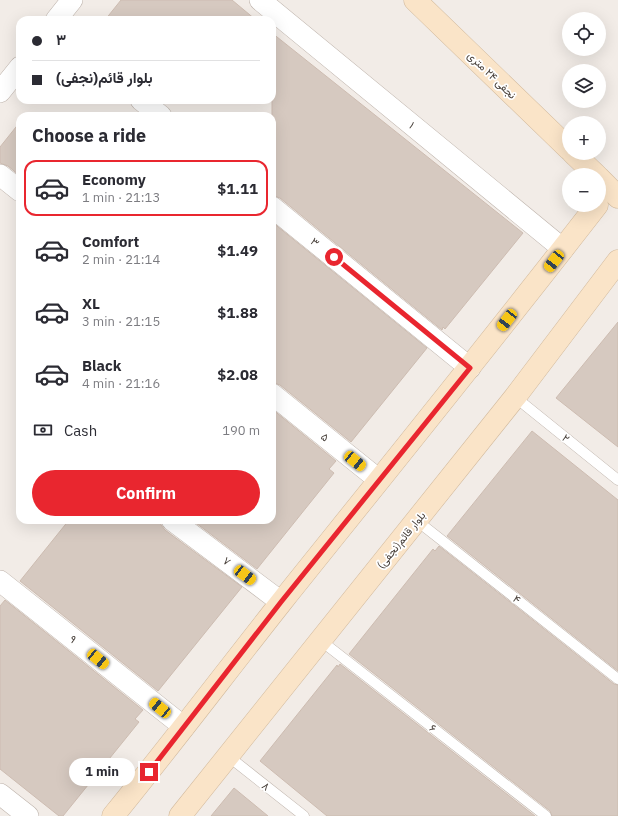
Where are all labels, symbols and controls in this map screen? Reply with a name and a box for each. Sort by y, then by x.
map controls [562,12,606,212]
button: locate [562,12,606,56]
text: ۳ [56,30,66,49]
street label: نجفی ۲۴ متری [465,48,519,102]
button: layers [562,64,606,108]
text: بلوار قائم(نجفی) [56,68,153,87]
button: + [562,116,606,160]
street label: ۱ [406,119,418,131]
text: Choose a ride [32,124,146,147]
button: − [562,168,606,212]
icon: car [34,170,70,206]
text: Economy [82,170,146,189]
text: $1.11 [217,179,258,198]
text: 1 min · 21:13 [82,189,160,206]
icon: car [34,232,70,268]
text: Comfort [82,232,139,251]
street label: ۳ [308,234,322,250]
text: $1.49 [217,241,258,260]
route start [325,248,343,266]
car [542,248,566,274]
text: 2 min · 21:14 [82,251,160,268]
icon: car [34,294,70,330]
text: XL [82,294,100,313]
text: $1.88 [217,303,258,322]
car [495,307,519,333]
text: 3 min · 21:15 [82,313,160,330]
icon: car [34,356,70,392]
text: Black [82,356,122,375]
text: $2.08 [217,365,258,384]
text: 4 min · 21:16 [82,375,160,392]
icon: cash [32,419,54,441]
text: Cash [64,421,97,440]
text: 190 m [222,422,260,439]
street label: ۵ [318,430,332,444]
street label: ۲ [559,431,573,445]
car [342,449,368,473]
button: Confirm [32,470,260,516]
street label: بلوار قائم(نجفی) [374,509,429,572]
street label: ۷ [220,553,234,569]
car [232,563,258,587]
street label: ۴ [510,592,524,606]
street label: ۹ [67,632,79,646]
car [85,647,111,671]
car [147,696,173,720]
street label: ۶ [427,721,439,735]
callout: 1 min [69,758,135,786]
text: 1 min [85,763,119,780]
route end [140,763,158,781]
street label: ۸ [259,778,273,794]

